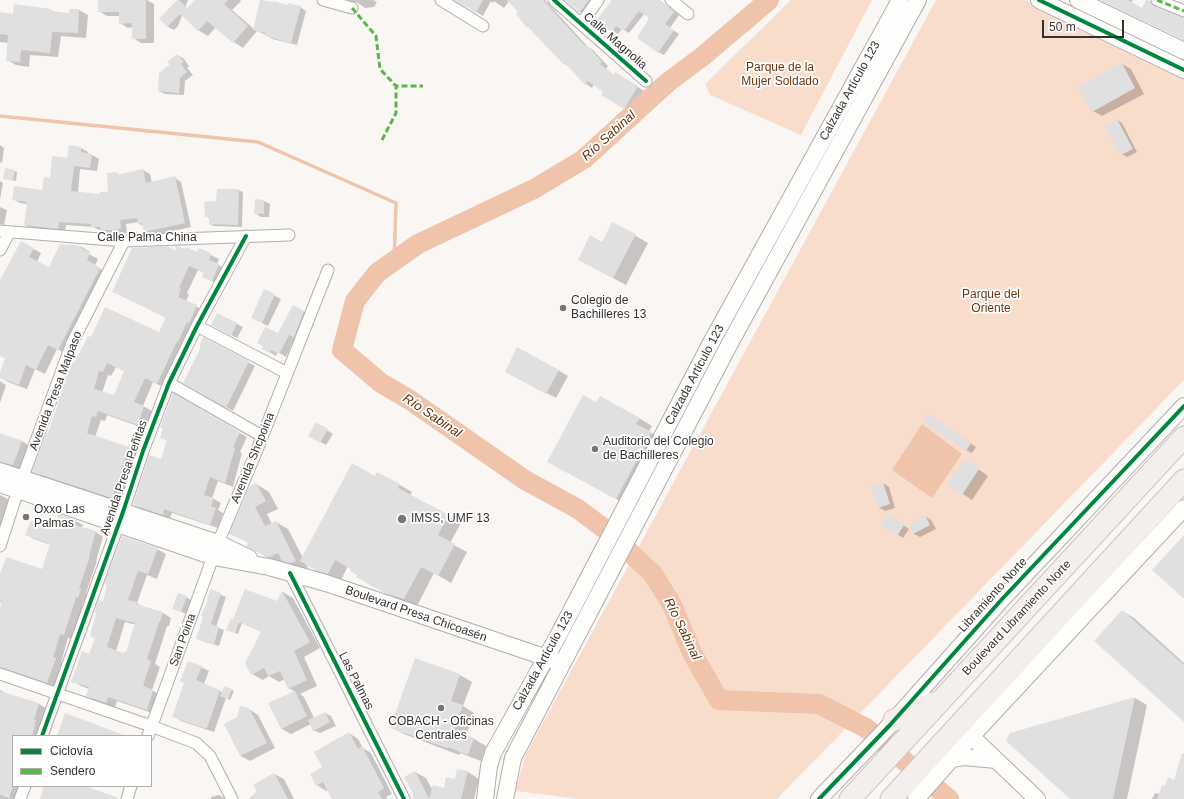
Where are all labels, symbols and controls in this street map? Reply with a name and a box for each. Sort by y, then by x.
street label: Calle Magnolia [580,10,650,72]
scale bar [1044,12,1126,38]
text: 50 m [1049,20,1076,34]
street label: Calzada Artículo 123 [817,39,883,143]
park label: Parque de la Mujer Soldado [741,61,819,89]
water label: Río Sabinal [579,108,639,164]
street label: Calle Palma China [97,231,197,245]
park label: Parque del Oriente [962,288,1020,316]
place label: Colegio de Bachilleres 13 [571,294,646,322]
marker: Colegio de Bachilleres 13 [558,303,568,313]
street label: Calzada Artículo 123 [662,322,728,428]
street label: Avenida Presa Malpaso [27,329,85,453]
water label: Río Sabinal [400,391,464,441]
street label: Avenida Shcpoina [228,411,278,505]
street label: Avenida Presa Peñitas [97,418,151,538]
place label: Auditorio del Colegio de Bachilleres [603,435,714,463]
marker: Auditorio del Colegio de Bachilleres [590,444,600,454]
place label: Oxxo Las Palmas [34,503,85,531]
marker: Oxxo Las Palmas [21,512,31,522]
place label: IMSS, UMF 13 [411,512,490,526]
marker: IMSS, UMF 13 [396,513,408,525]
street label: Libramiento Norte [956,555,1030,635]
street label: Boulevard Libramiento Norte [960,557,1074,679]
street label: Boulevard Presa Chicoasén [343,583,489,645]
water label: Río Sabinal [660,595,704,663]
street label: Calzada Artículo 123 [510,609,576,713]
street label: San Poina [167,612,199,668]
street label: Las Palmas [335,650,377,712]
marker: COBACH - Oficinas Centrales [436,703,446,713]
place label: COBACH - Oficinas Centrales [388,715,494,743]
legend [12,735,152,787]
text: Ciclovía [50,744,93,758]
text: Sendero [50,764,95,778]

